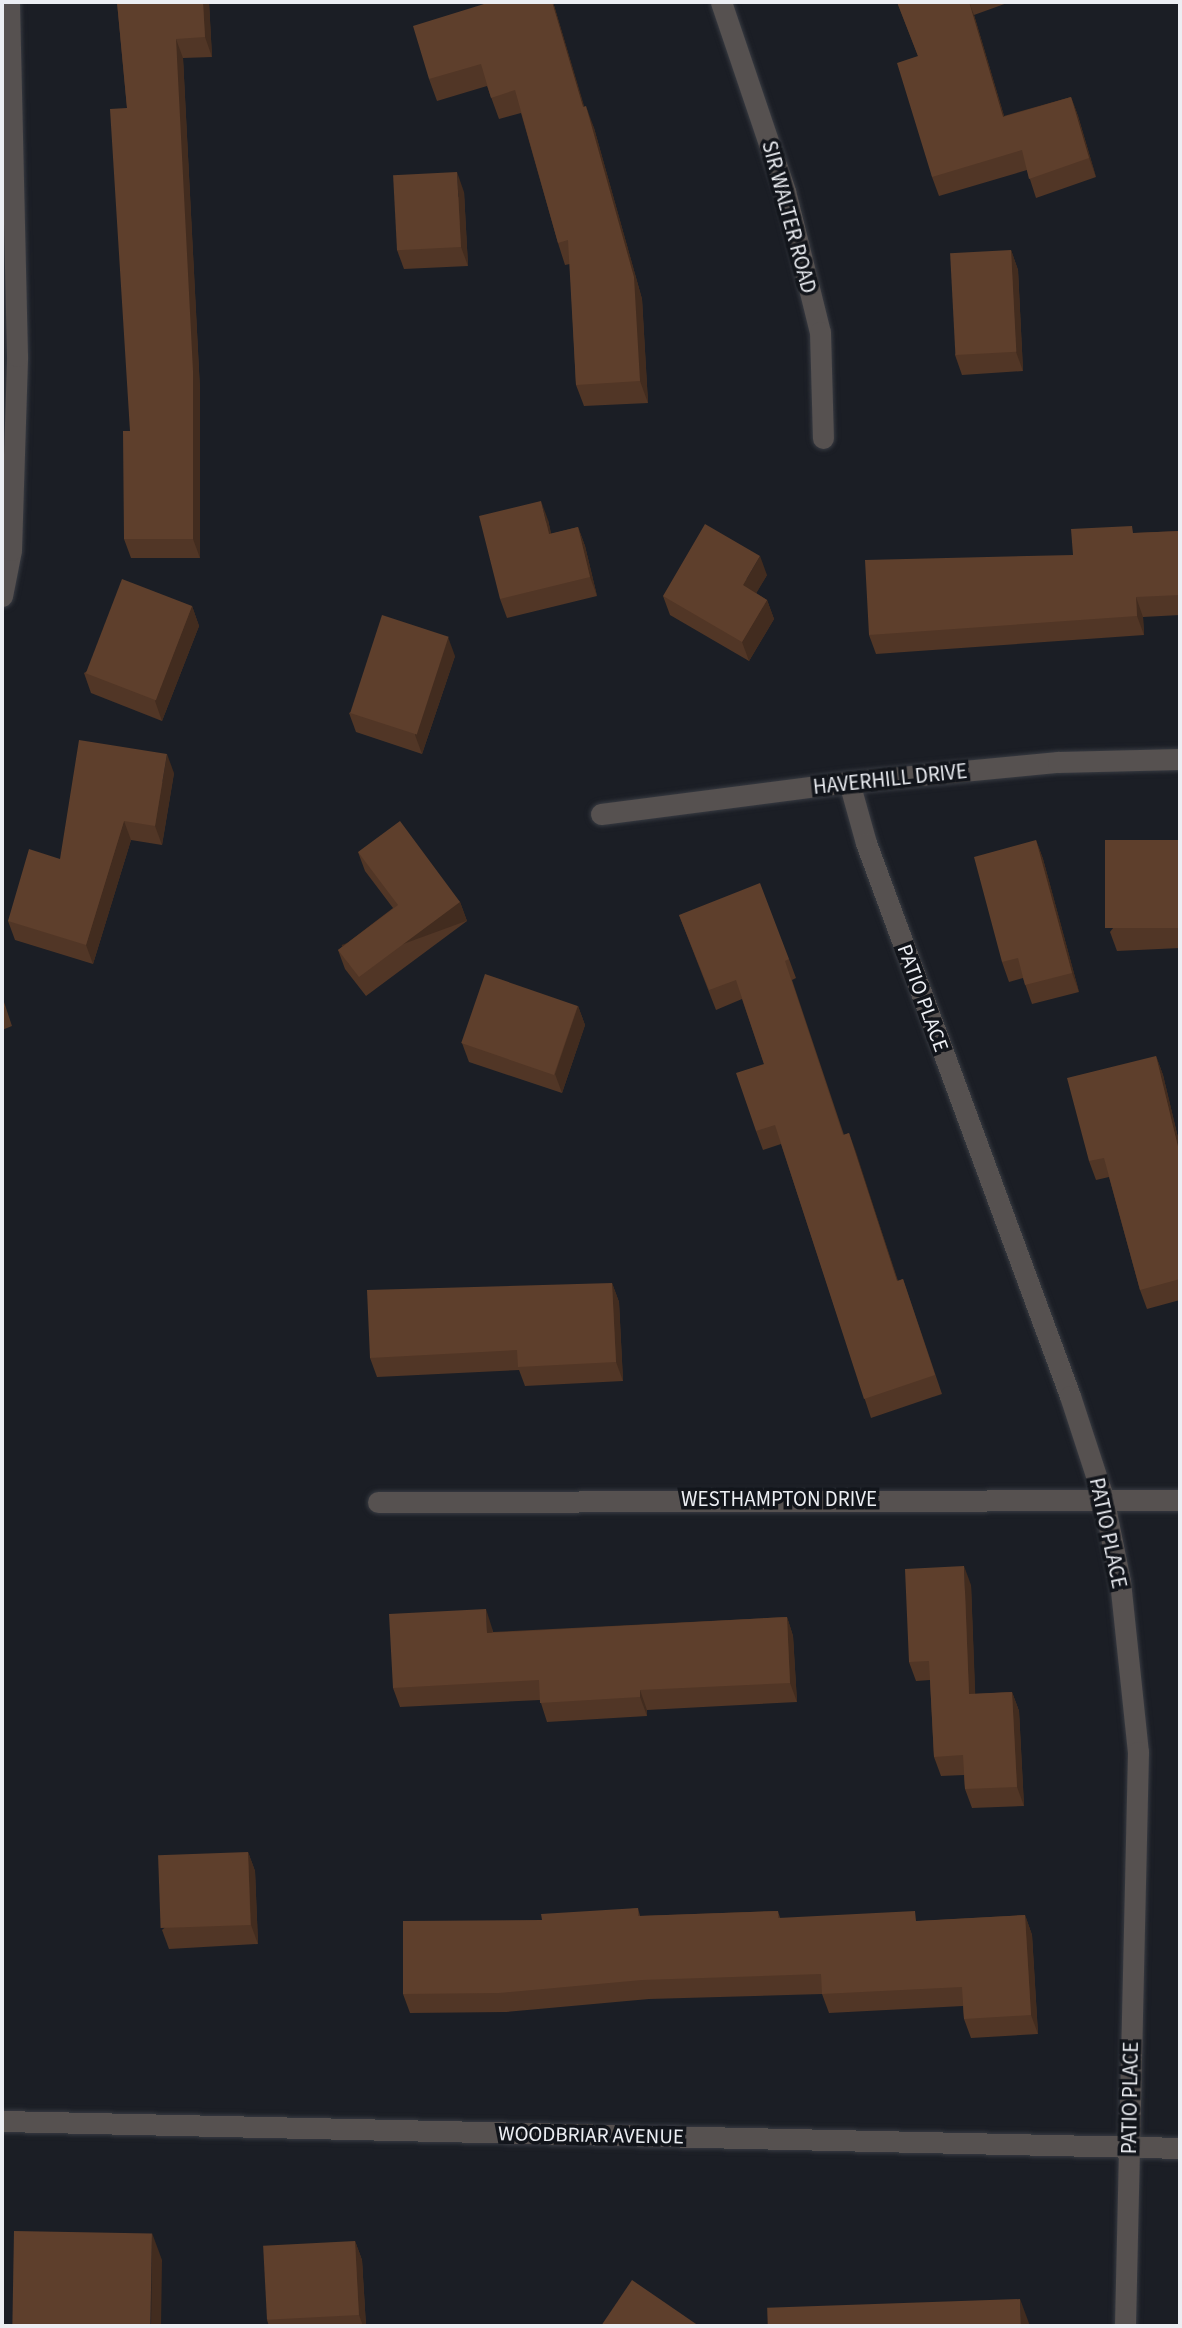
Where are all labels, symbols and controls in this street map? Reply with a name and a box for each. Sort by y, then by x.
street label: SIR WALTER ROAD [757,138,821,296]
street label: HAVERHILL DRIVE [812,758,968,800]
street label: PATIO PLACE [892,941,954,1055]
street label: PATIO PLACE [1084,1475,1132,1591]
street label: WESTHAMPTON DRIVE [681,1486,877,1512]
street label: PATIO PLACE [1116,2042,1144,2154]
street label: WOODBRIAR AVENUE [498,2121,684,2149]

